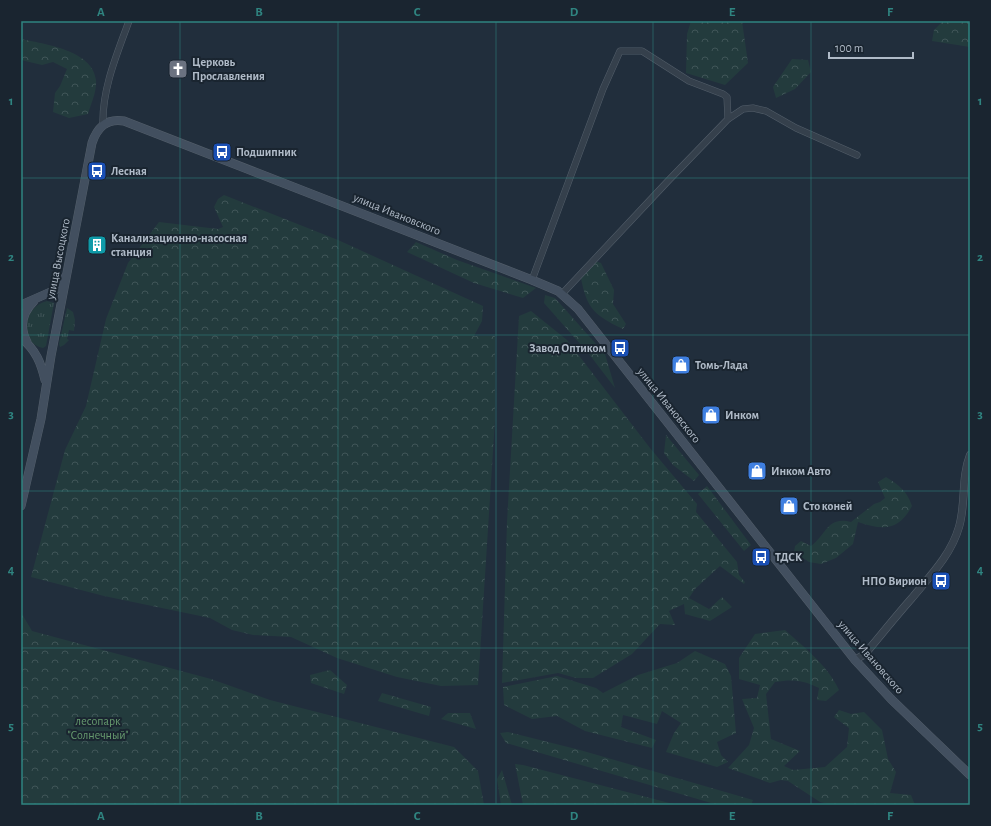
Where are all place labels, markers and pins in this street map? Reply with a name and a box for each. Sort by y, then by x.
place label: Церковь Прославления [192,56,265,82]
church icon: Церковь Прославления [167,58,189,80]
bus stop icon: Подшипник [211,141,233,163]
place label: Подшипник [236,146,297,158]
bus stop icon: Лесная [86,160,108,182]
place label: Лесная [111,165,147,177]
place label: Канализационно-насосная станция [111,232,247,258]
building icon: Канализационно-насосная станция [86,234,108,256]
bus stop icon: Завод Оптиком [609,337,631,359]
place label: Завод Оптиком [529,342,606,354]
shop icon: Томь-Лада [670,354,692,376]
place label: Томь-Лада [695,359,748,371]
shop icon: Инком [700,404,722,426]
place label: Инком [725,409,759,421]
shop icon: Инком Авто [746,460,768,482]
place label: Инком Авто [771,465,831,477]
shop icon: Сто коней [778,495,800,517]
place label: Сто коней [803,500,852,512]
bus stop icon: ТДСК [750,546,772,568]
place label: ТДСК [775,551,803,563]
bus stop icon: НПО Вирион [930,570,952,592]
place label: НПО Вирион [862,575,927,587]

